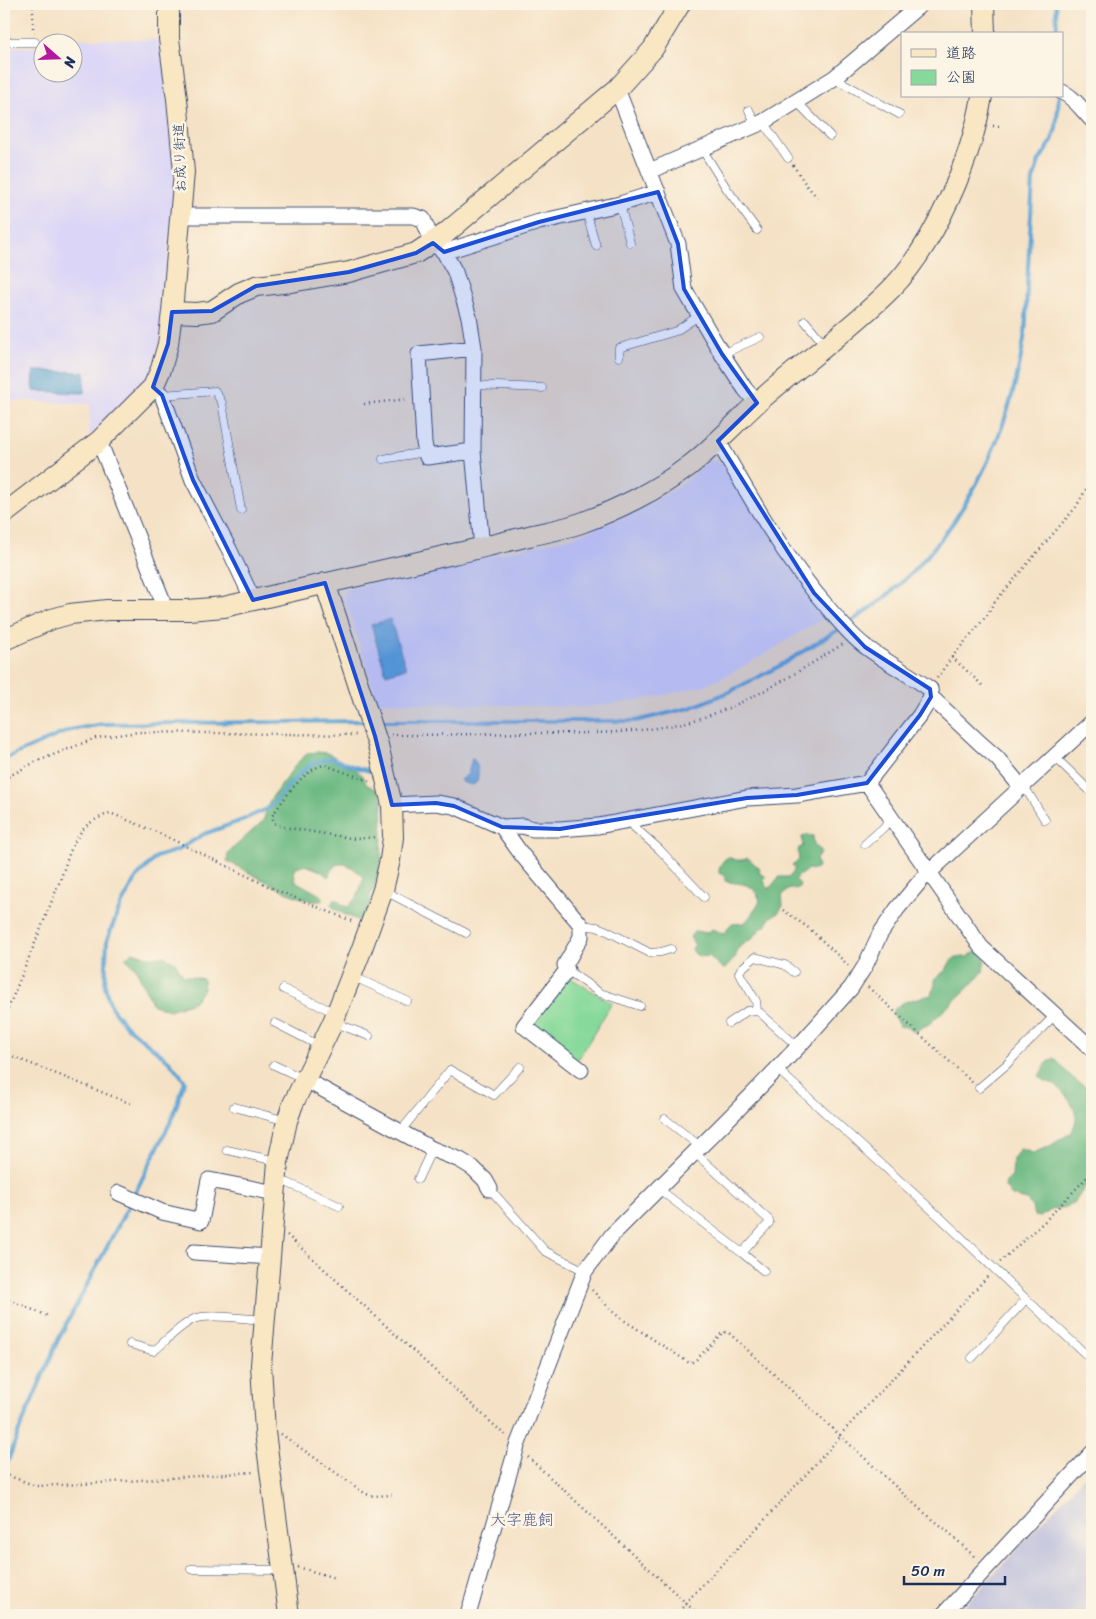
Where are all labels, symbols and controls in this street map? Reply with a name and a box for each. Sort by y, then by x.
north arrow [32,32,82,82]
legend [901,32,1064,98]
text: 道路 [946,40,976,66]
text: N [56,53,83,71]
text: 公園 [946,64,976,90]
street label: お成り街道 [166,123,194,193]
district label: 大字鹿飼 [490,1505,554,1534]
scale bar [904,1554,1005,1586]
text: 50 m [911,1558,946,1584]

